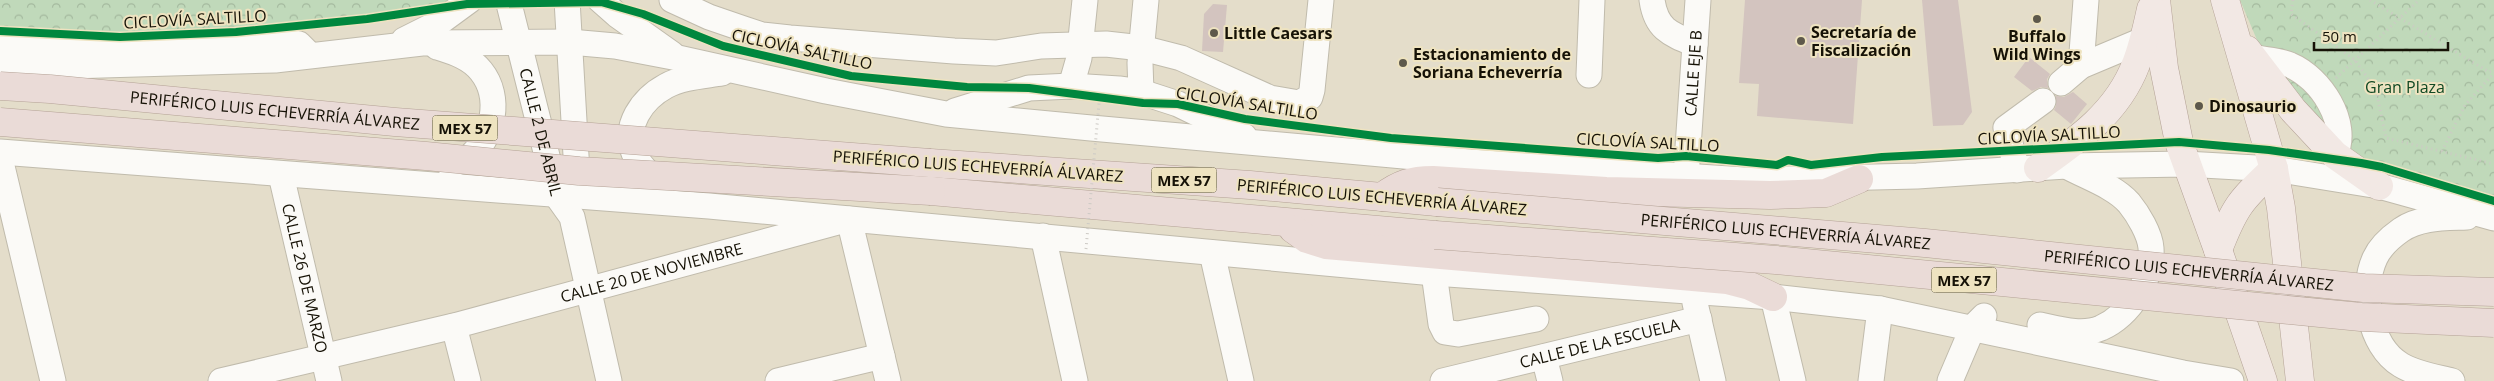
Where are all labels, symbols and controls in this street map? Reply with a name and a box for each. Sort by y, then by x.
street label: CICLOVÍA SALTILLO [123,4,267,34]
marker: Buffalo Wild Wings [2031,13,2043,25]
scale bar [2314,20,2448,52]
place label: Secretaría de Fiscalización [1811,21,1916,61]
place label: Little Caesars [1224,22,1333,44]
street label: CICLOVÍA SALTILLO [730,23,874,75]
place label: Buffalo Wild Wings [1993,25,2081,65]
text: 50 m [2322,26,2357,46]
marker: Little Caesars [1208,27,1220,39]
street label: CALLE EJE B [1679,29,1707,117]
marker: Secretaría de Fiscalización [1795,35,1807,47]
place label: Estacionamiento de Soriana Echeverría [1413,43,1571,83]
marker: Estacionamiento de Soriana Echeverría [1397,57,1409,69]
street label: CALLE 2 DE ABRIL [514,66,568,198]
park label: Gran Plaza [2365,76,2445,98]
street label: CICLOVÍA SALTILLO [1174,81,1320,125]
street label: PERIFÉRICO LUIS ECHEVERRÍA ÁLVAREZ [129,86,421,135]
place label: Dinosaurio [2209,95,2296,117]
marker: Dinosaurio [2193,100,2205,112]
road number: MEX 57 [432,116,498,140]
street label: CICLOVÍA SALTILLO [1977,120,2121,150]
street label: CICLOVÍA SALTILLO [1576,127,1720,157]
street label: PERIFÉRICO LUIS ECHEVERRÍA ÁLVAREZ [832,145,1124,187]
road number: MEX 57 [1152,168,1216,192]
street label: PERIFÉRICO LUIS ECHEVERRÍA ÁLVAREZ [1236,173,1528,221]
street label: CALLE 26 DE MARZO [277,201,333,355]
street label: PERIFÉRICO LUIS ECHEVERRÍA ÁLVAREZ [1640,208,1932,255]
street label: CALLE 20 DE NOVIEMBRE [558,237,745,308]
street label: PERIFÉRICO LUIS ECHEVERRÍA ÁLVAREZ [2043,244,2335,296]
road number: MEX 57 [1932,268,1996,292]
street label: CALLE DE LA ESCUELA [1517,313,1683,373]

